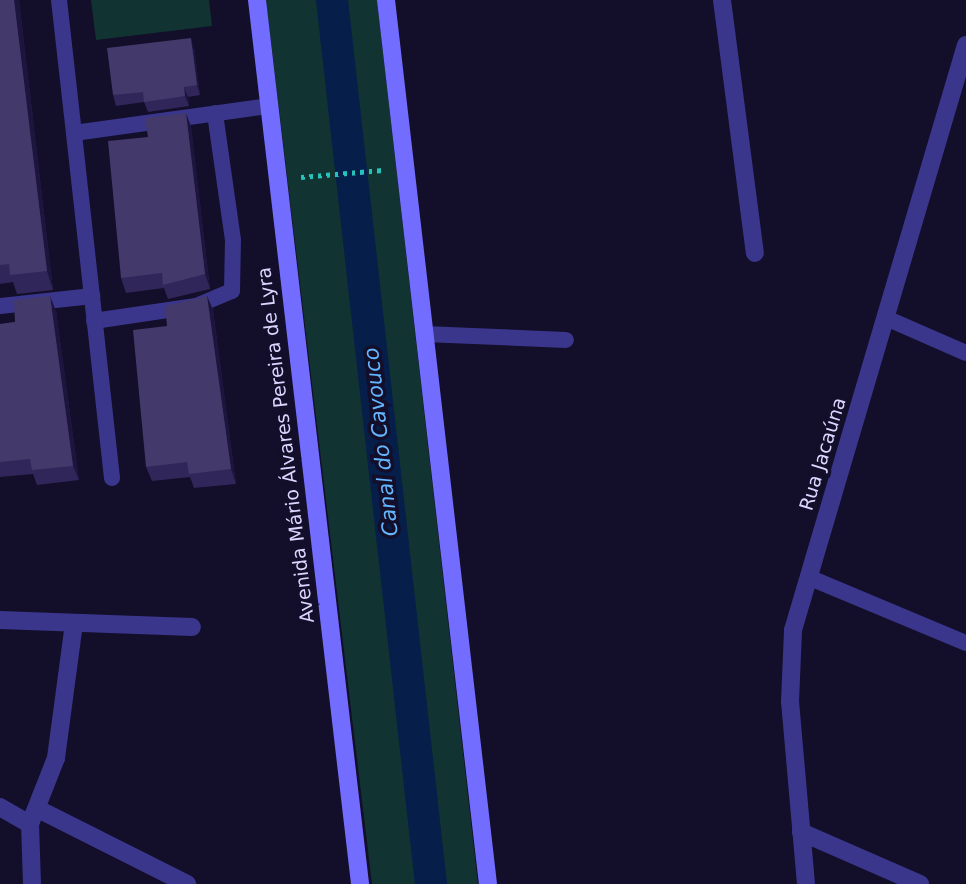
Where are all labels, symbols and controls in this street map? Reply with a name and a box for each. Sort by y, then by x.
street label: Avenida Mário Álvares Pereira de Lyra [253,266,319,624]
water label: Canal do Cavouco [359,346,403,538]
street label: Rua Jacaúna [795,395,851,513]

